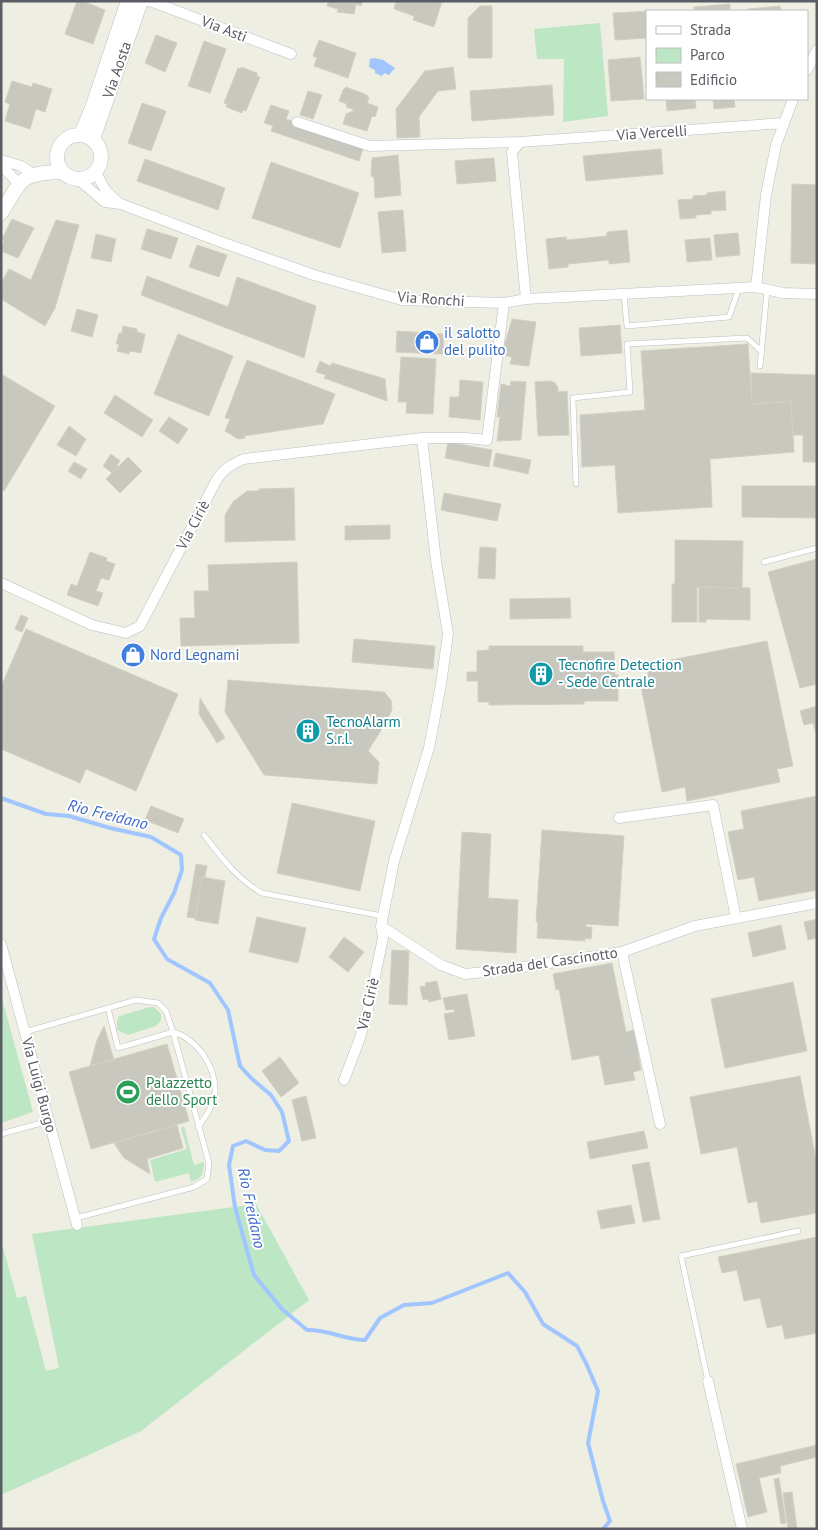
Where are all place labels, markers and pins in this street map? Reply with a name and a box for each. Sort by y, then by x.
place label: il salotto del pulito [444,323,506,359]
shop icon: il salotto del pulito [414,329,440,355]
shop icon: Nord Legnami [120,642,146,668]
place label: Nord Legnami [150,645,240,664]
place label: Tecnofire Detection - Sede Centrale [558,655,682,691]
building icon: Tecnofire Detection - Sede Centrale [528,661,554,687]
place label: TecnoAlarm S.r.l. [326,712,401,748]
building icon: TecnoAlarm S.r.l. [295,718,321,744]
place label: Palazzetto dello Sport [146,1073,217,1109]
sports icon: Palazzetto dello Sport [115,1079,141,1105]

